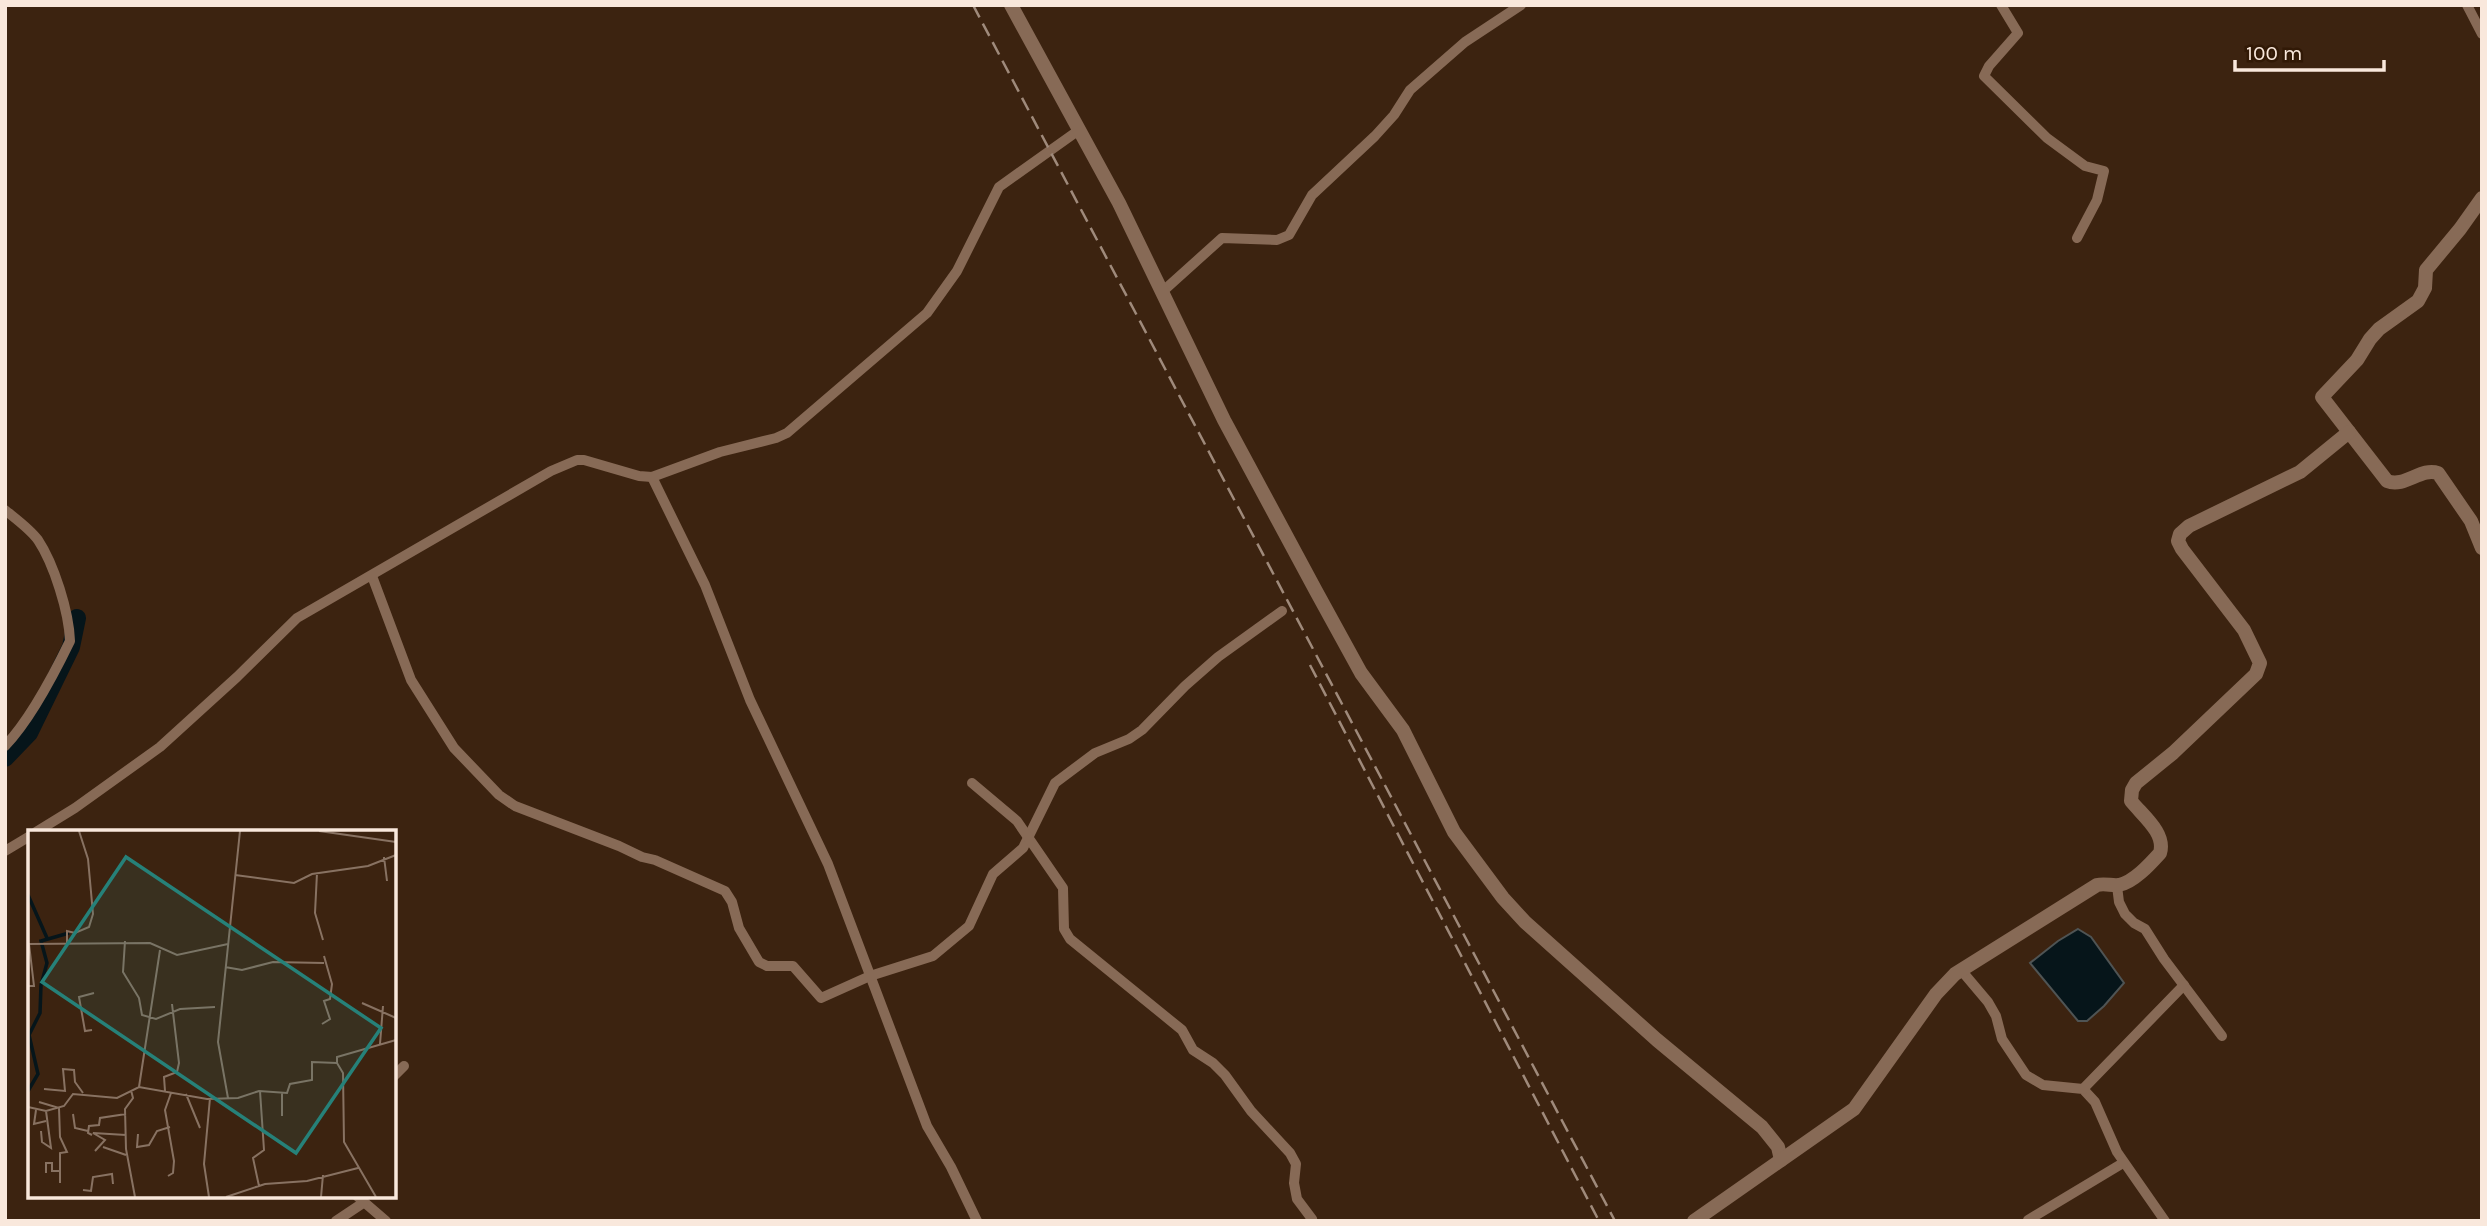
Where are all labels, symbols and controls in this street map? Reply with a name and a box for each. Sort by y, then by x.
scale bar [2235,28,2384,72]
text: 100 m [2246,41,2303,65]
inset map [28,830,396,1198]

